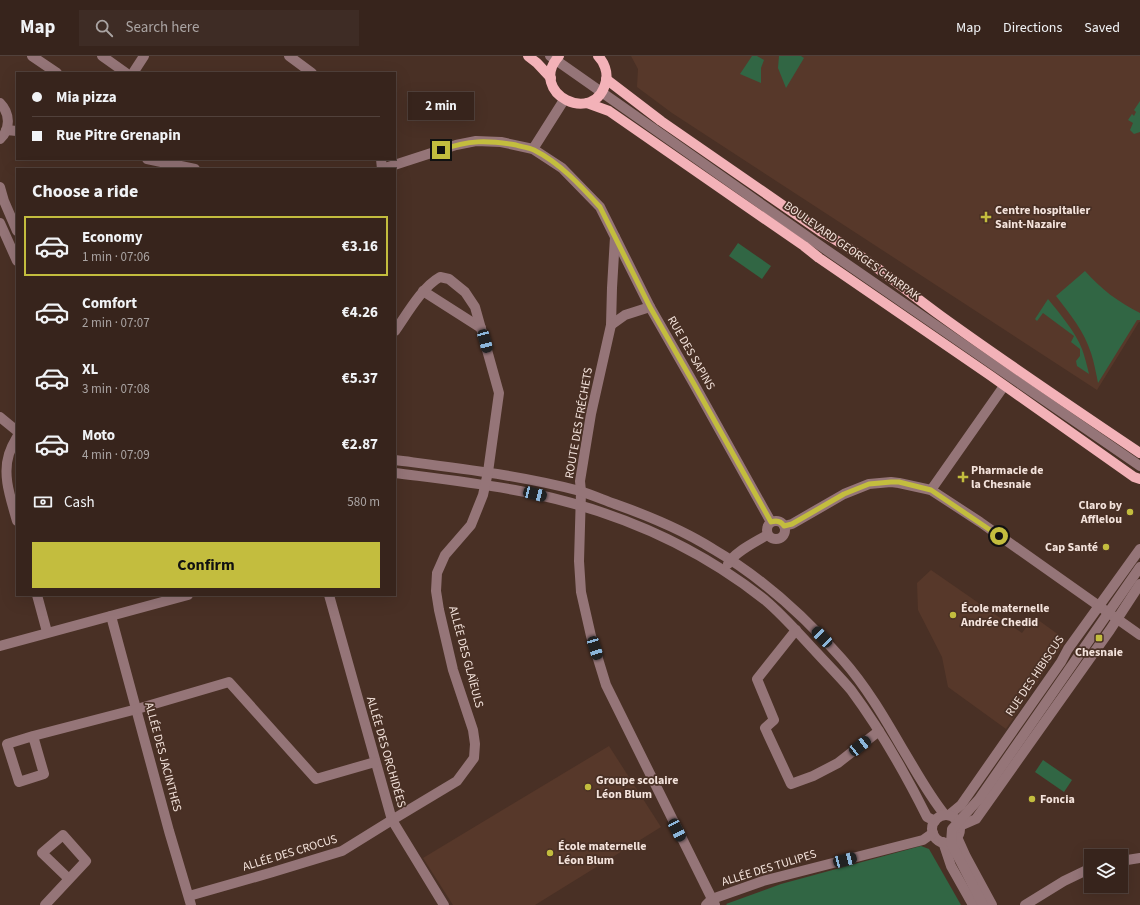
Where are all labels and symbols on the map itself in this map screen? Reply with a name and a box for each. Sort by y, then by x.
callout: 2 min [408,92,474,120]
route end [432,141,450,159]
street label: BOULEVARD GEORGES CHARPAK [780,197,924,305]
place label: Centre hospitalier Saint-Nazaire [995,202,1091,233]
marker: Centre hospitalier Saint-Nazaire [980,211,992,223]
street label: RUE DES SAPINS [663,313,719,393]
car [476,328,494,354]
street label: ROUTE DES FRÉCHETS [561,366,597,480]
place label: Pharmacie de la Chesnaie [971,462,1043,493]
marker: Pharmacie de la Chesnaie [958,472,968,482]
car [522,485,548,503]
place label: Claro by Afflelou [1079,497,1123,528]
marker: Claro by Afflelou [1125,507,1135,517]
route start [990,527,1008,545]
place label: Cap Santé [1045,539,1098,556]
marker: Cap Santé [1101,542,1111,552]
place label: École maternelle Andrée Chedid [960,600,1049,631]
street label: ALLÉE DES GLAÏEULS [444,604,488,710]
marker: École maternelle Andrée Chedid [948,610,958,620]
car [809,624,835,650]
street label: RUE DES HIBISCUS [1002,632,1068,720]
marker: Chesnaie [1094,633,1104,643]
car [586,635,604,661]
place label: Chesnaie [1075,644,1123,661]
street label: ALLÉE DES ORCHIDÉES [362,694,410,810]
street label: ALLÉE DES JACINTHES [140,700,186,814]
car [847,734,873,758]
place label: Groupe scolaire Léon Blum [596,772,678,803]
marker: Groupe scolaire Léon Blum [583,782,593,792]
place label: Foncia [1040,791,1075,808]
marker: Foncia [1027,794,1037,804]
car [666,817,688,843]
street label: ALLÉE DES CROCUS [241,831,339,875]
place label: École maternelle Léon Blum [558,838,646,869]
street label: ALLÉE DES TULIPES [719,845,819,891]
marker: École maternelle Léon Blum [545,848,555,858]
car [832,851,858,869]

